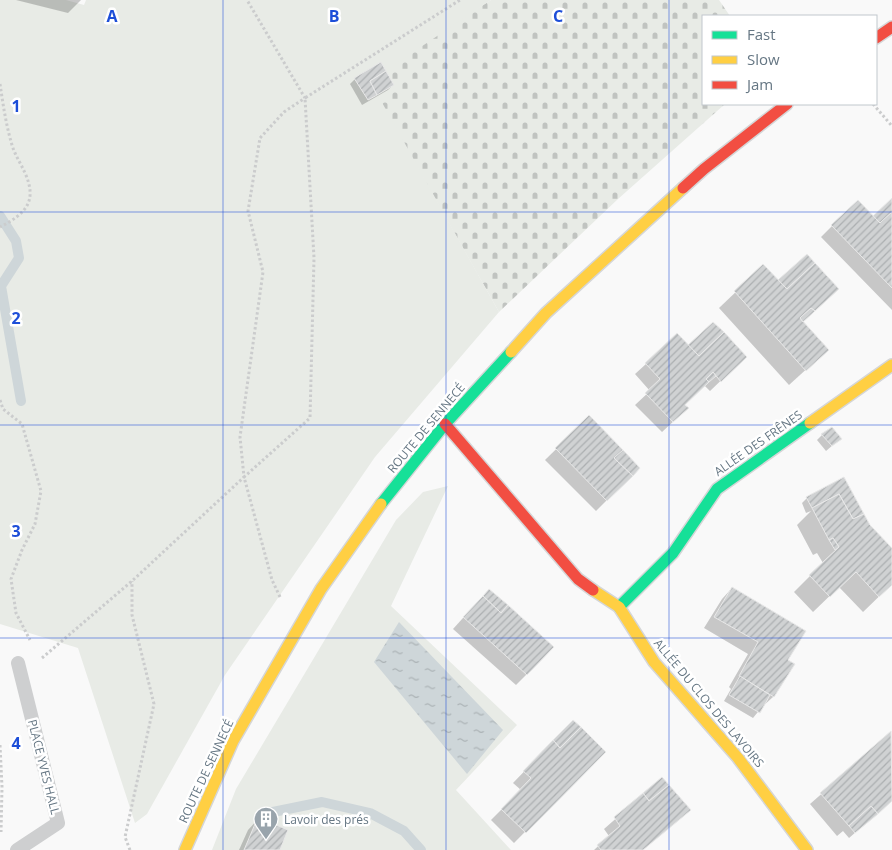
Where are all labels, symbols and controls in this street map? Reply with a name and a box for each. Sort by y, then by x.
text: A [106,5,118,27]
text: B [329,5,339,27]
text: C [553,5,563,27]
legend [702,15,877,105]
text: Fast [747,24,776,44]
text: Slow [747,49,780,69]
text: Jam [745,74,773,94]
text: 1 [11,95,21,117]
text: 2 [11,307,21,329]
street label: ROUTE DE SENNECÉ [383,379,469,477]
street label: ALLÉE DES FRÊNES [710,406,806,480]
text: 3 [11,520,21,542]
street label: ALLÉE DU CLOS DES LAVOIRS [650,635,768,771]
street label: ROUTE DE SENNECÉ [175,716,237,826]
street label: PLACE YVES HALL [24,718,64,816]
text: 4 [11,732,21,754]
building icon: Lavoir des prés [253,806,279,840]
place label: Lavoir des prés [284,811,369,828]

